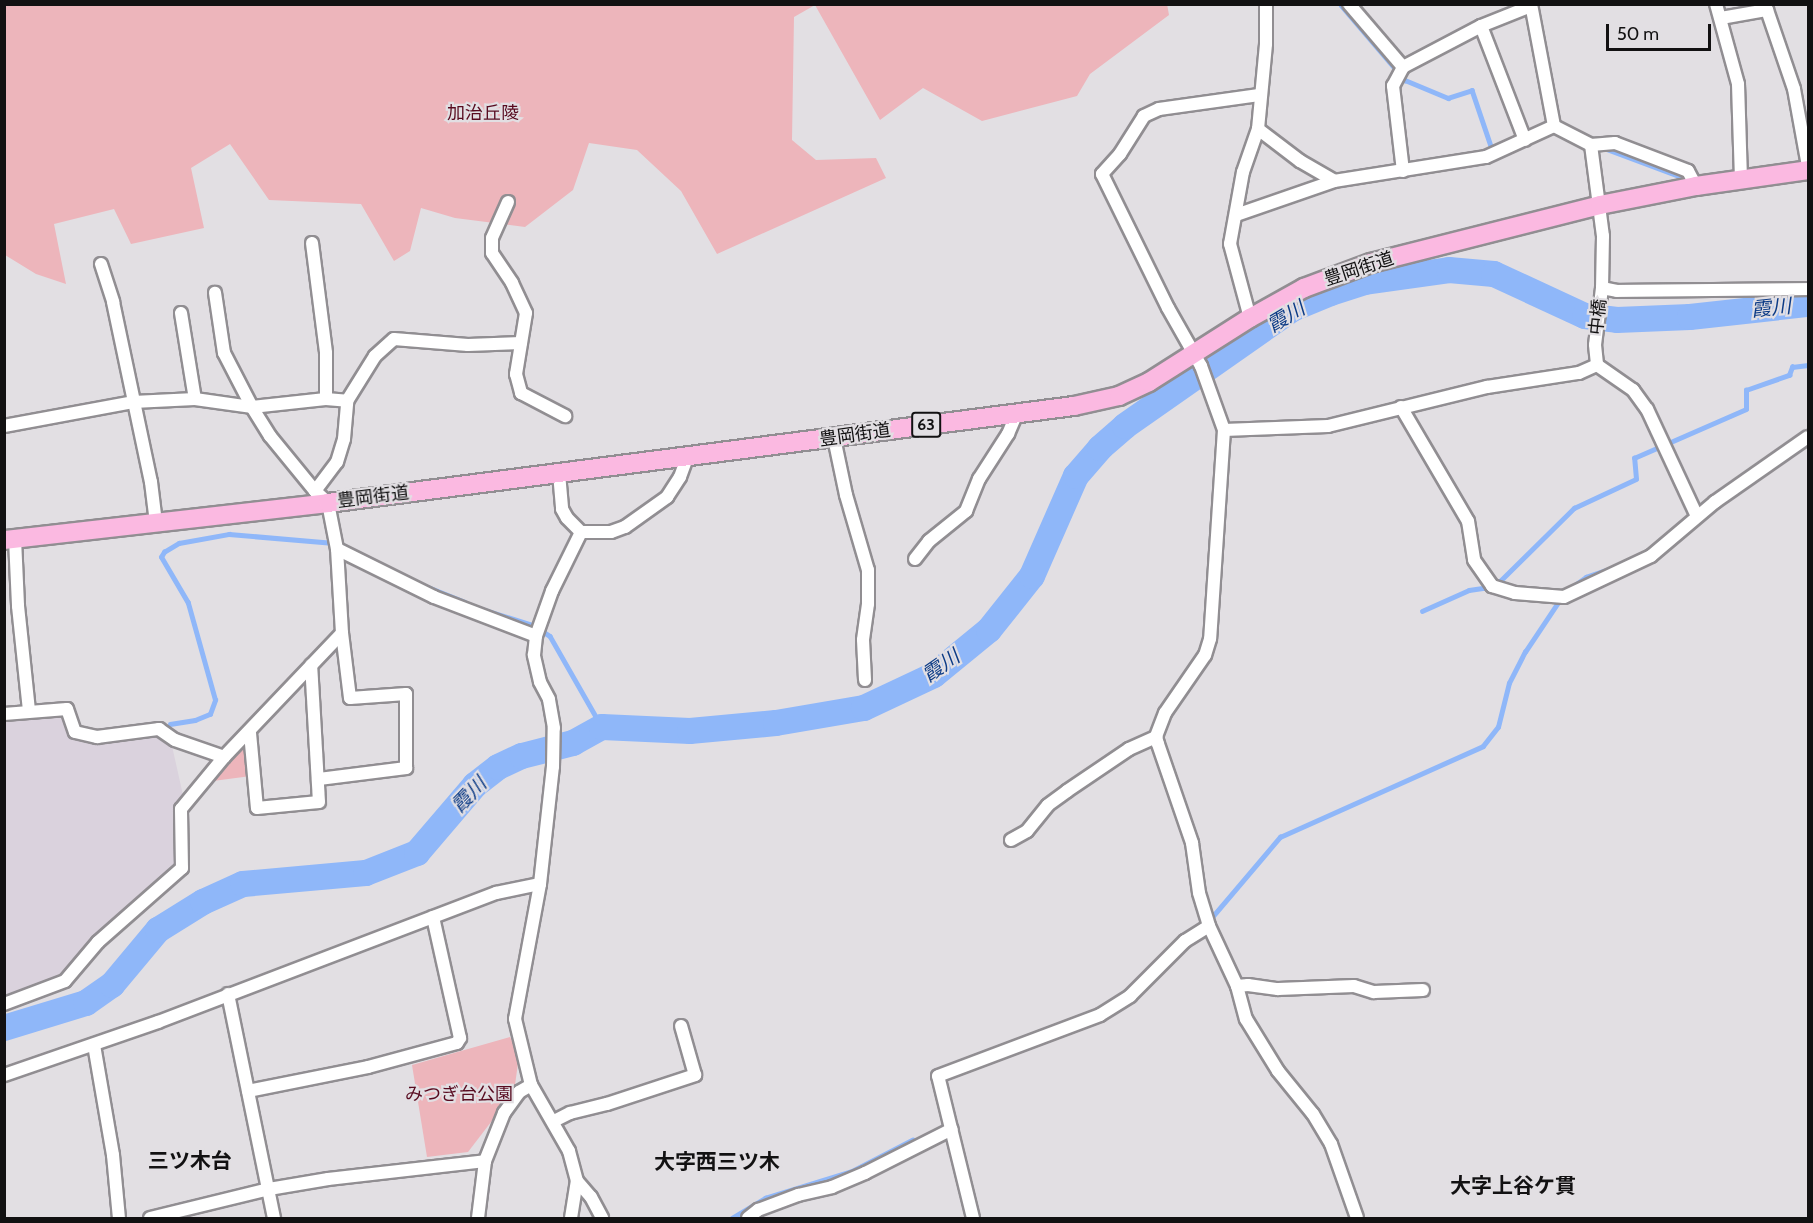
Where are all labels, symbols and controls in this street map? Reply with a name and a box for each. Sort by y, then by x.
scale bar [1609,12,1714,50]
text: 50 m [1617,23,1659,45]
park label: 加治丘陵 [447,102,519,124]
street label: 豊岡街道 [1321,248,1397,290]
water label: 霞川 [1750,294,1792,322]
water label: 霞川 [1263,296,1309,338]
street label: 中橋 [1585,298,1611,336]
road number: 63 [911,412,941,438]
street label: 豊岡街道 [818,419,892,451]
street label: 豊岡街道 [336,482,410,512]
water label: 霞川 [918,645,964,687]
water label: 霞川 [446,772,492,818]
park label: みつぎ台公園 [405,1083,513,1105]
district label: 三ツ木台 [148,1148,232,1174]
district label: 大字西三ツ木 [654,1149,780,1175]
district label: 大字上谷ケ貫 [1450,1173,1576,1199]

